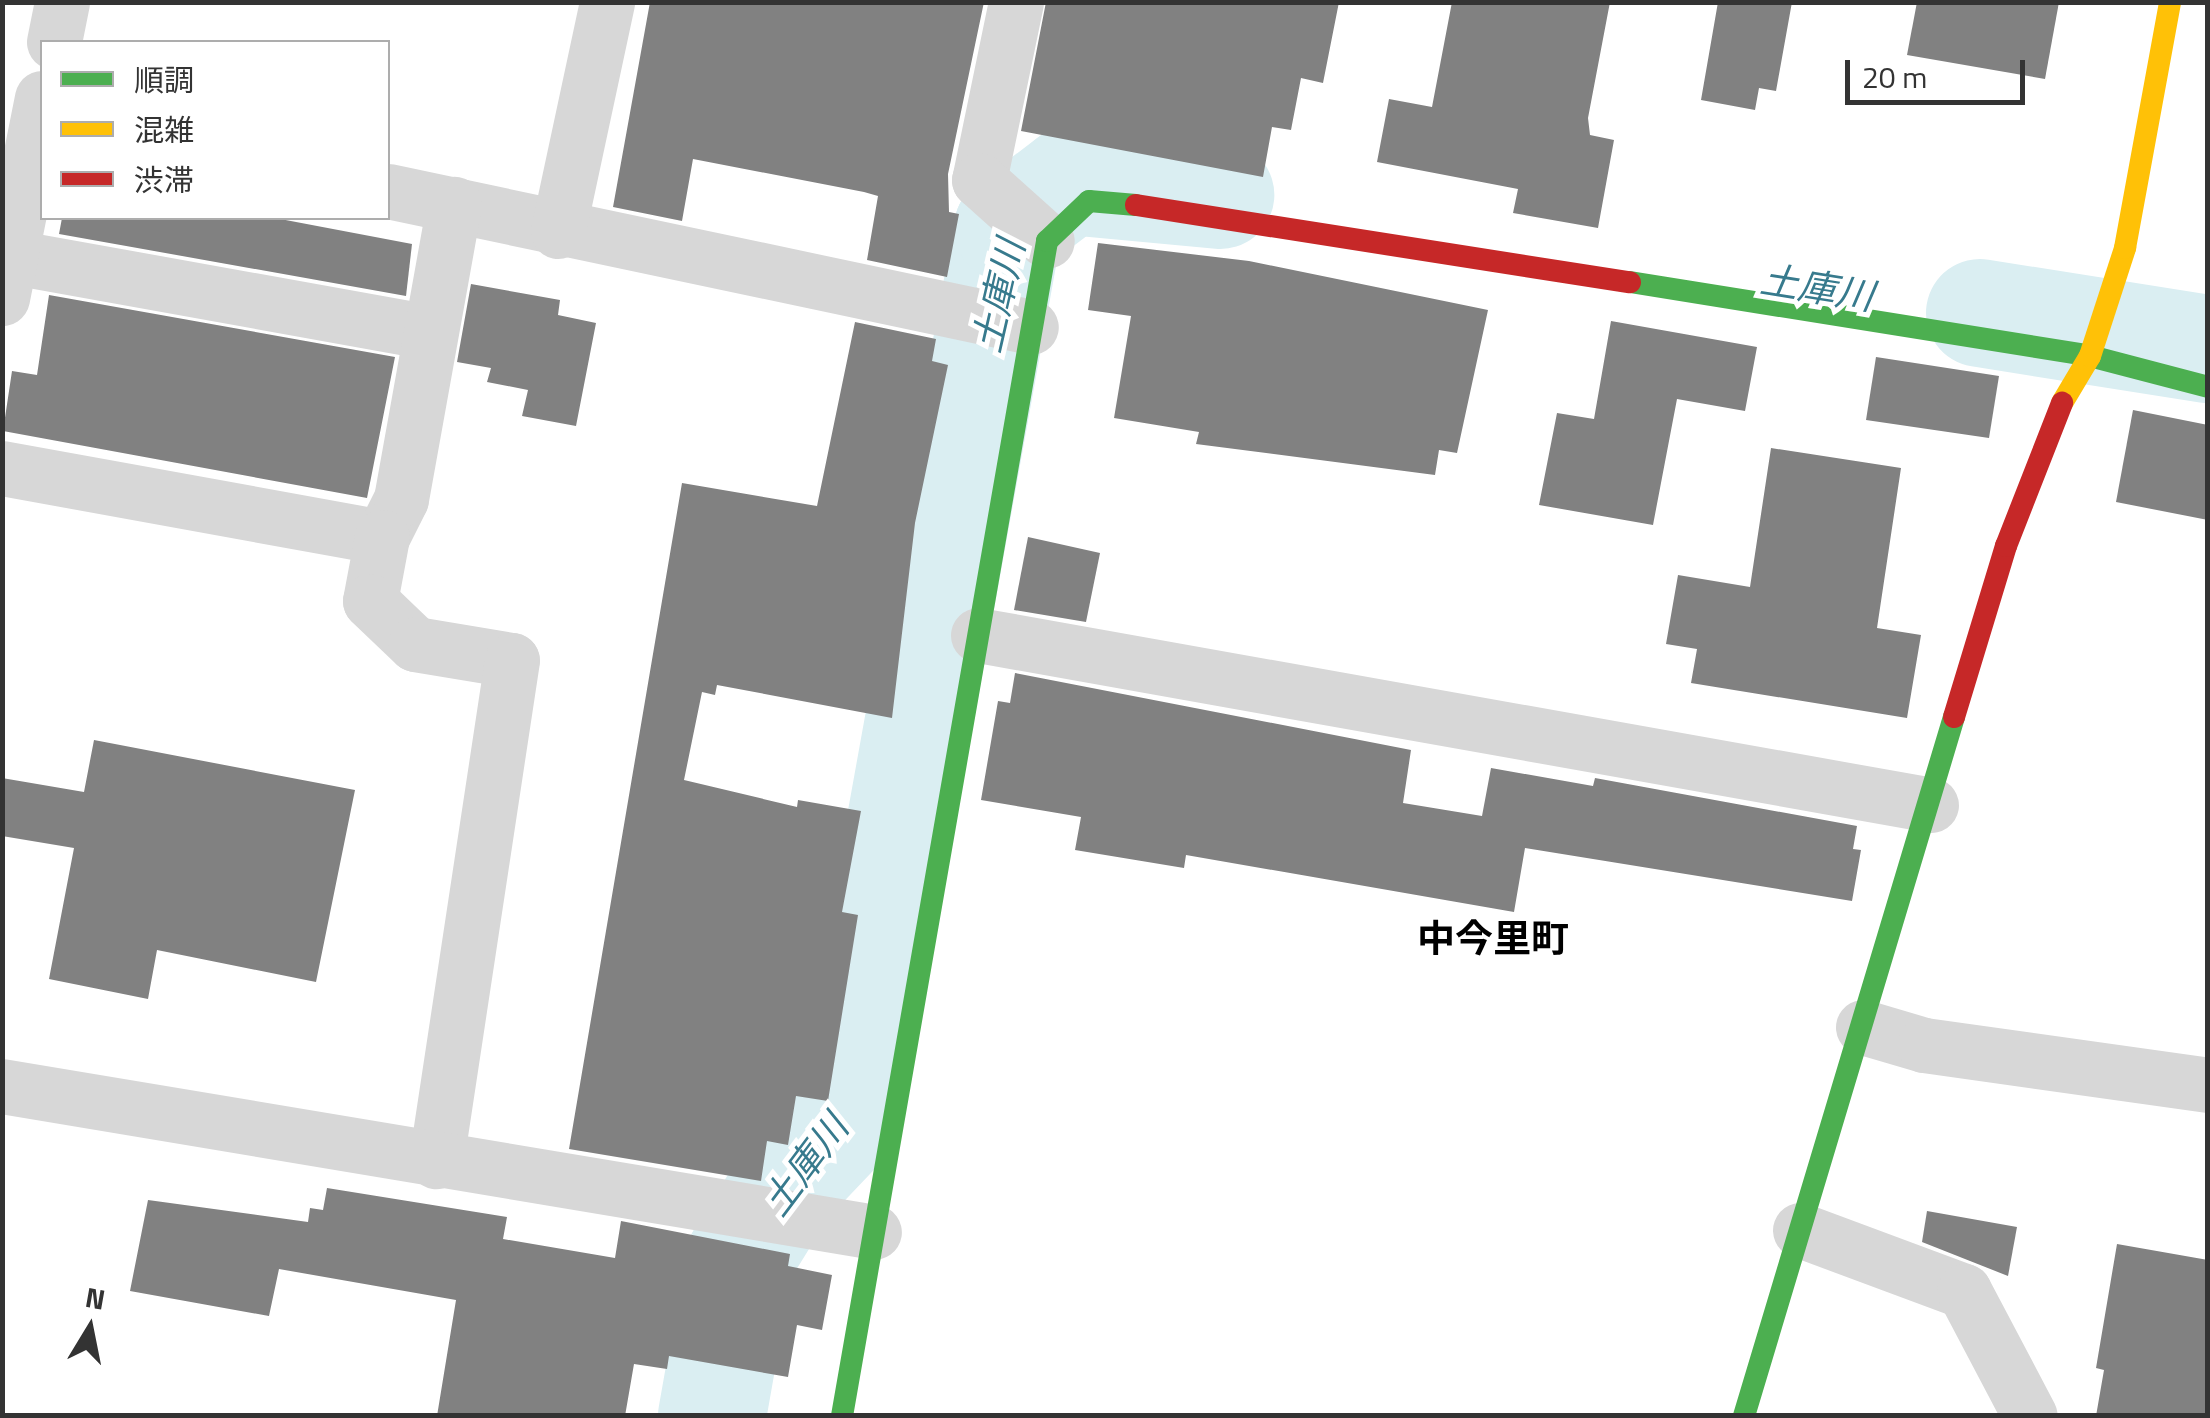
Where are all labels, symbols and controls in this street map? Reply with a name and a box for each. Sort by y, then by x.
legend [40,40,390,220]
scale bar [1850,40,2030,102]
text: 20 m [1862,54,1927,100]
text: 順調 [134,57,194,103]
text: 混雑 [134,107,194,153]
text: 渋滞 [134,157,194,203]
water label: 土庫川 [964,235,1034,357]
water label: 土庫川 [1757,257,1877,319]
district label: 中今里町 [1417,916,1569,962]
water label: 土庫川 [752,1106,858,1224]
text: N [82,1275,109,1321]
north arrow [40,1278,140,1378]

